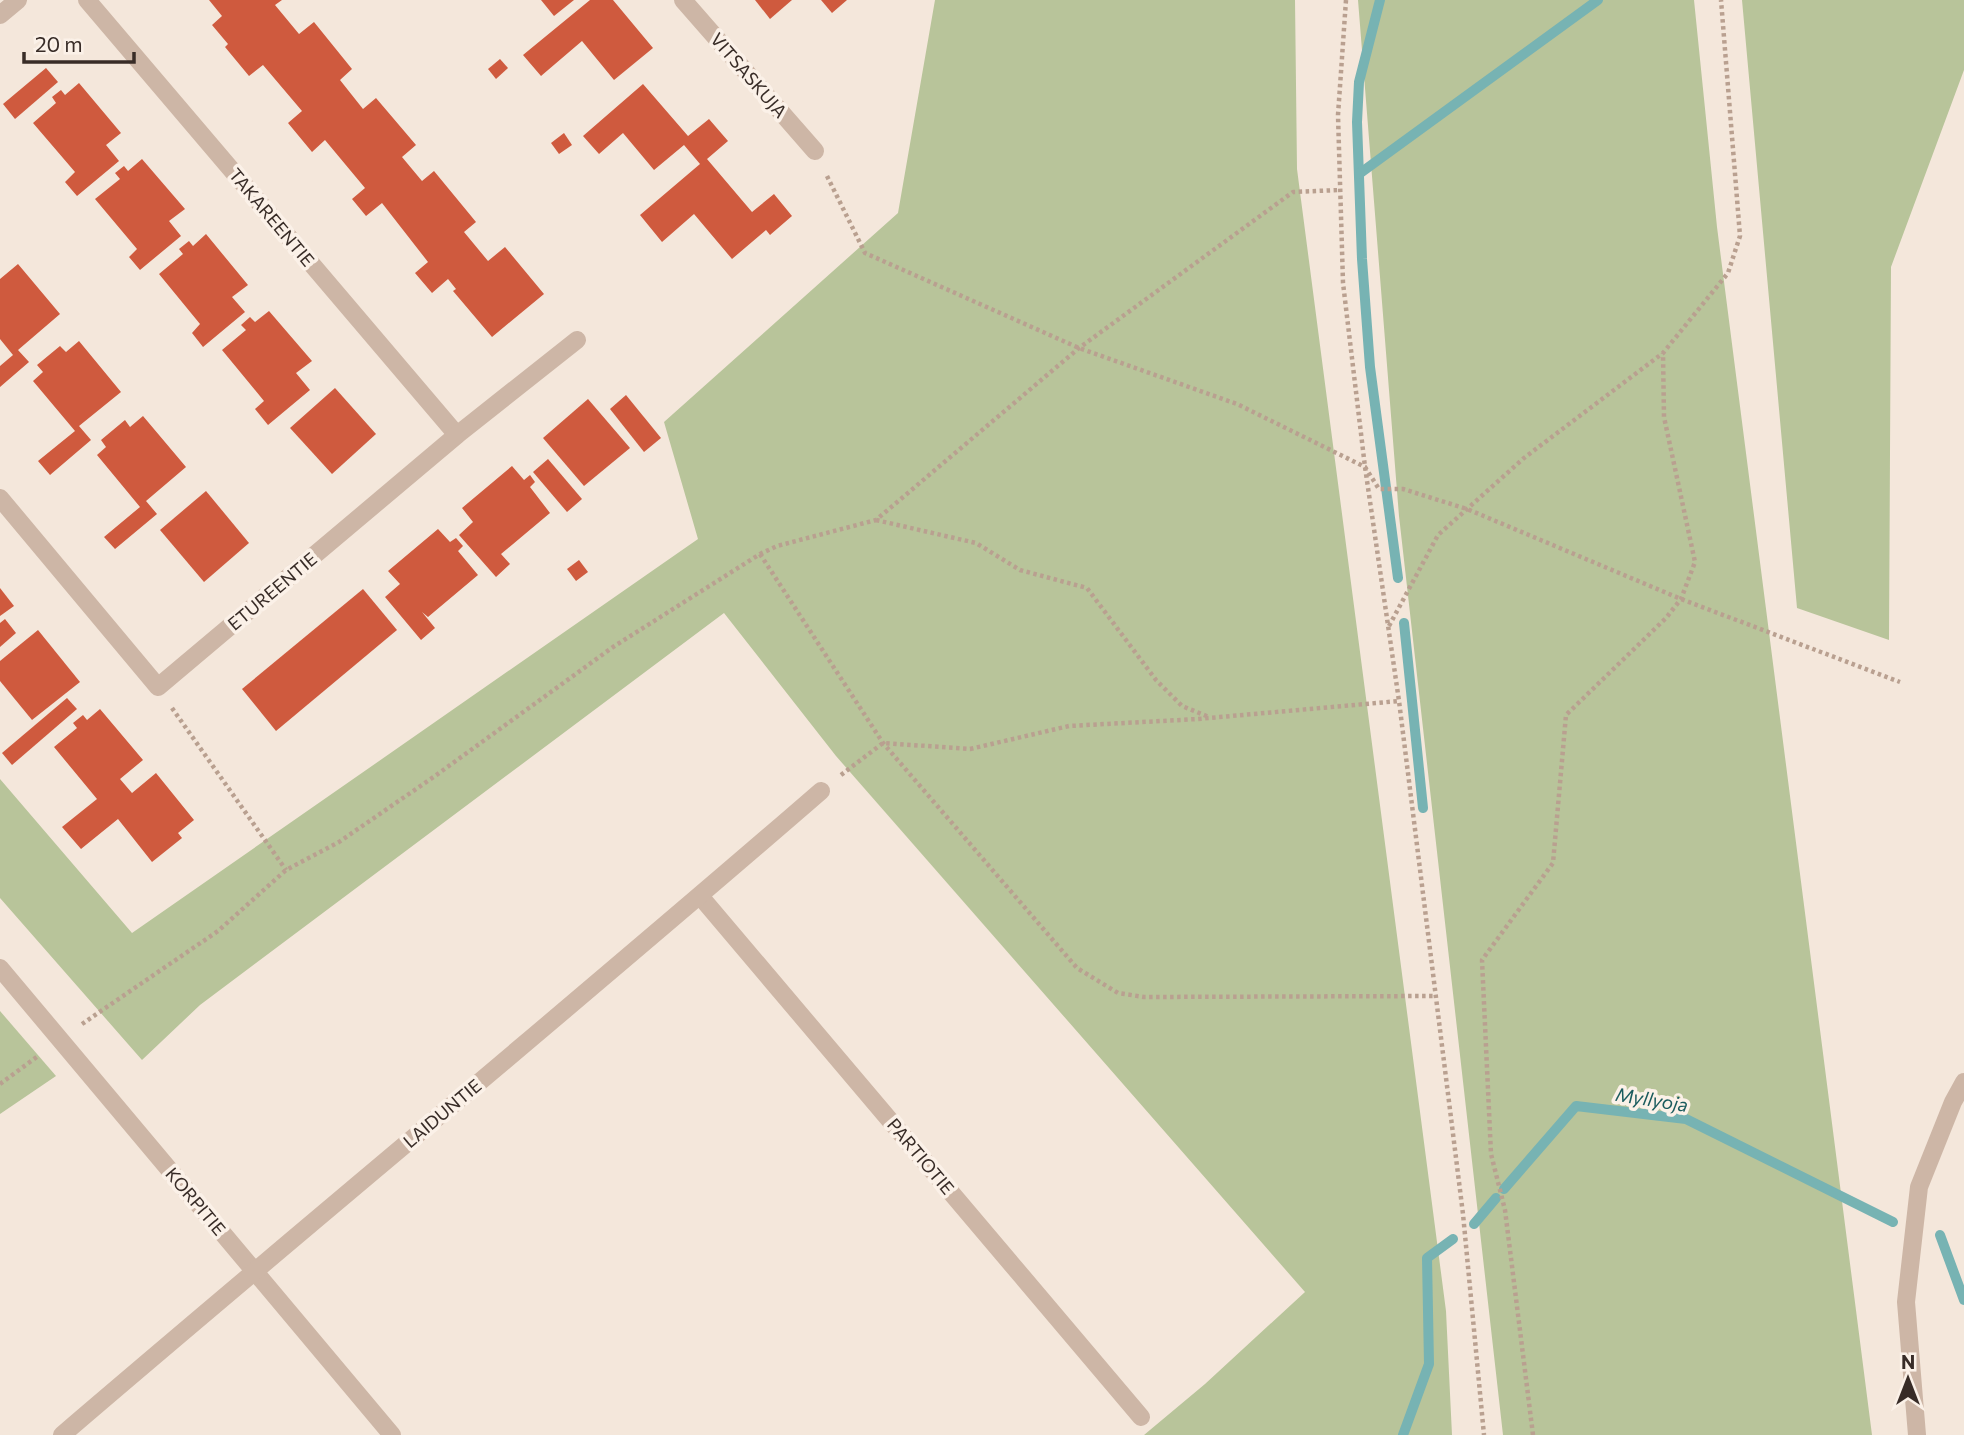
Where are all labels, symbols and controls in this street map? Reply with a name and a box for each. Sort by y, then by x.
scale bar [24,21,135,65]
street label: VITSASKUJA [706,28,792,122]
text: 20 m [35,31,83,56]
street label: TAKAREENTIE [225,164,319,270]
street label: ETUREENTIE [223,547,321,635]
street label: LAIDUNTIE [399,1074,485,1152]
water label: Myllyoja [1614,1082,1690,1116]
street label: PARTIOTIE [883,1114,959,1198]
street label: KORPITIE [161,1163,231,1239]
north arrow [1873,1344,1943,1414]
text: N [1901,1350,1915,1373]

